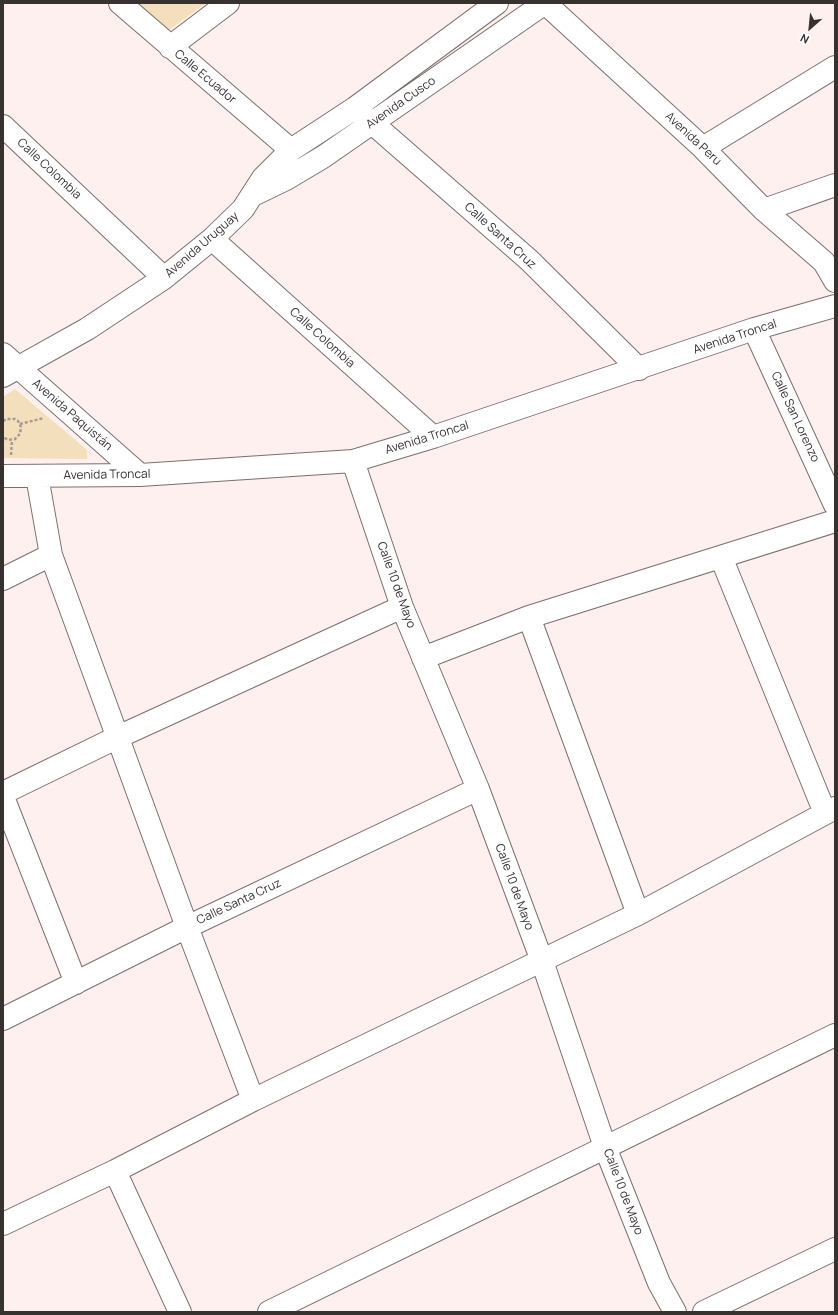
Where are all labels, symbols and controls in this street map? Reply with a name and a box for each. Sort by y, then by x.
north arrow [790,8,830,48]
text: N [797,31,811,48]
street label: Calle Ecuador [171,47,239,107]
street label: Avenida Cusco [363,74,439,132]
street label: Avenida Peru [662,109,724,169]
street label: Calle Colombia [14,136,84,202]
street label: Calle Santa Cruz [461,200,539,272]
street label: Avenida Uruguay [162,209,242,281]
street label: Calle Colombia [286,305,358,371]
street label: Avenida Troncal [691,317,779,357]
street label: Calle San Lorenzo [768,369,822,465]
street label: Avenida Paquistán [29,376,115,454]
street label: Avenida Troncal [383,418,471,458]
street label: Avenida Troncal [63,467,151,483]
street label: Calle 10 de Mayo [374,540,418,630]
street label: Calle 10 de Mayo [492,842,536,932]
street label: Calle Santa Cruz [194,876,284,928]
street label: Calle 10 de Mayo [600,1147,646,1237]

